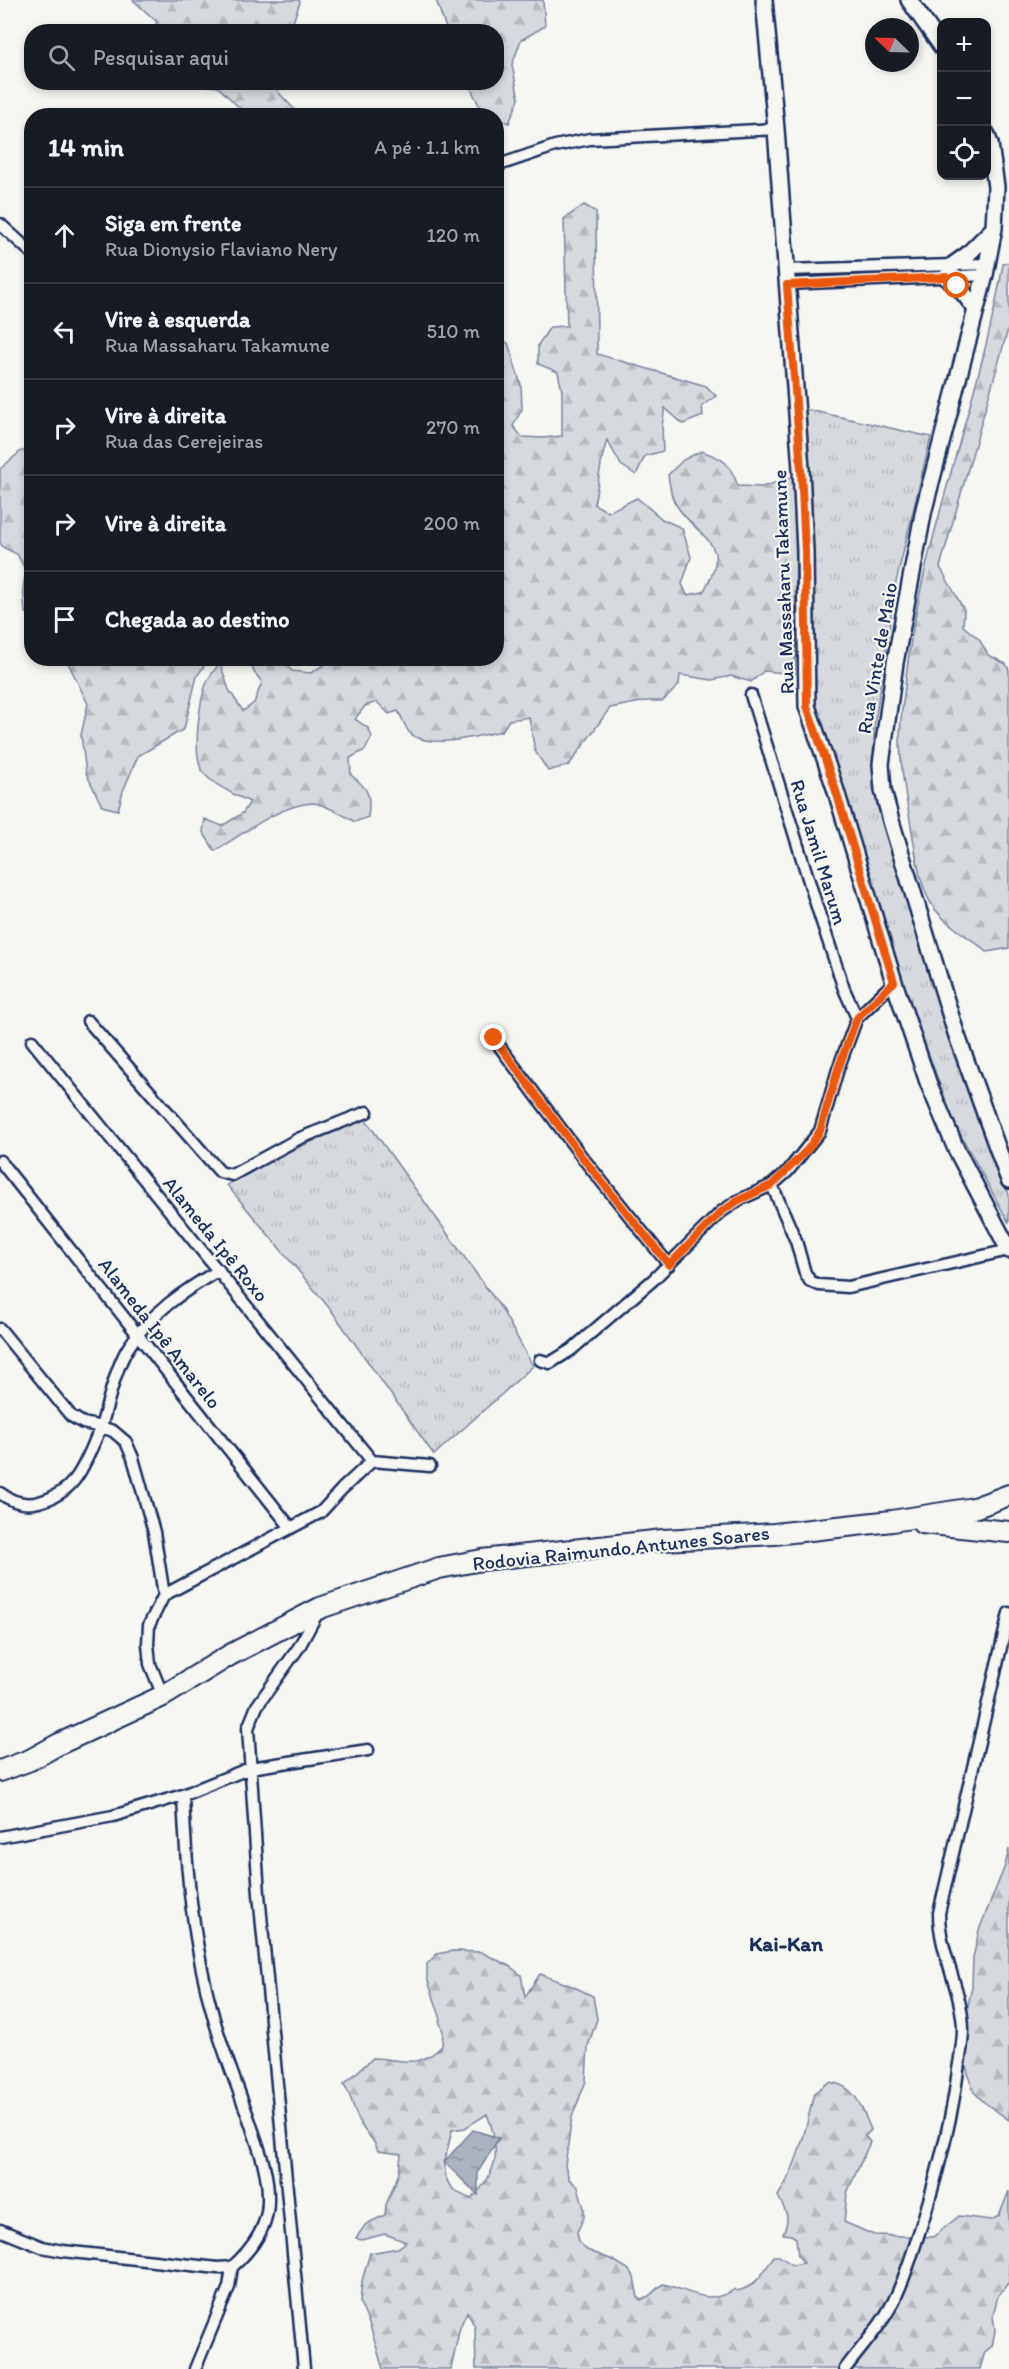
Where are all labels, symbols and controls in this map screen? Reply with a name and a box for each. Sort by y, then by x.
north arrow [865,18,919,72]
map controls [937,18,991,180]
button: + [937,18,991,72]
search box [24,24,504,90]
icon: search [45,41,78,74]
text: Pesquisar aqui [93,44,229,71]
button: − [937,72,991,126]
button: locate [937,126,991,180]
text: 14 min [48,131,124,163]
text: A pé · 1.1 km [374,135,480,159]
text: Siga em frente [105,210,241,237]
icon: ahead [48,219,81,252]
text: 120 m [427,223,480,247]
text: Rua Dionysio Flaviano Nery [105,237,337,261]
route start [943,272,969,298]
text: Vire à esquerda [105,306,250,333]
icon: left [48,315,81,348]
text: 510 m [427,319,480,343]
text: Rua Massaharu Takamune [105,333,330,357]
text: Vire à direita [105,402,226,429]
icon: right [48,411,81,444]
text: 270 m [426,415,480,439]
text: Rua das Cerejeiras [105,429,263,453]
street label: Rua Massaharu Takamune [767,469,799,695]
icon: right [48,507,81,540]
text: Vire à direita [105,510,226,537]
text: 200 m [424,511,480,535]
street label: Rua Vinte de Maio [852,580,902,736]
icon: arrive [48,603,81,636]
text: Chegada ao destino [105,606,289,633]
street label: Rua Jamil Marum [786,777,853,928]
route end [480,1024,506,1050]
street label: Alameda Ipê Roxo [158,1172,274,1306]
street label: Alameda Ipê Amarelo [94,1253,226,1413]
street label: Rodovia Raimundo Antunes Soares [471,1520,771,1576]
district label: Kai-Kan [749,1931,823,1956]

